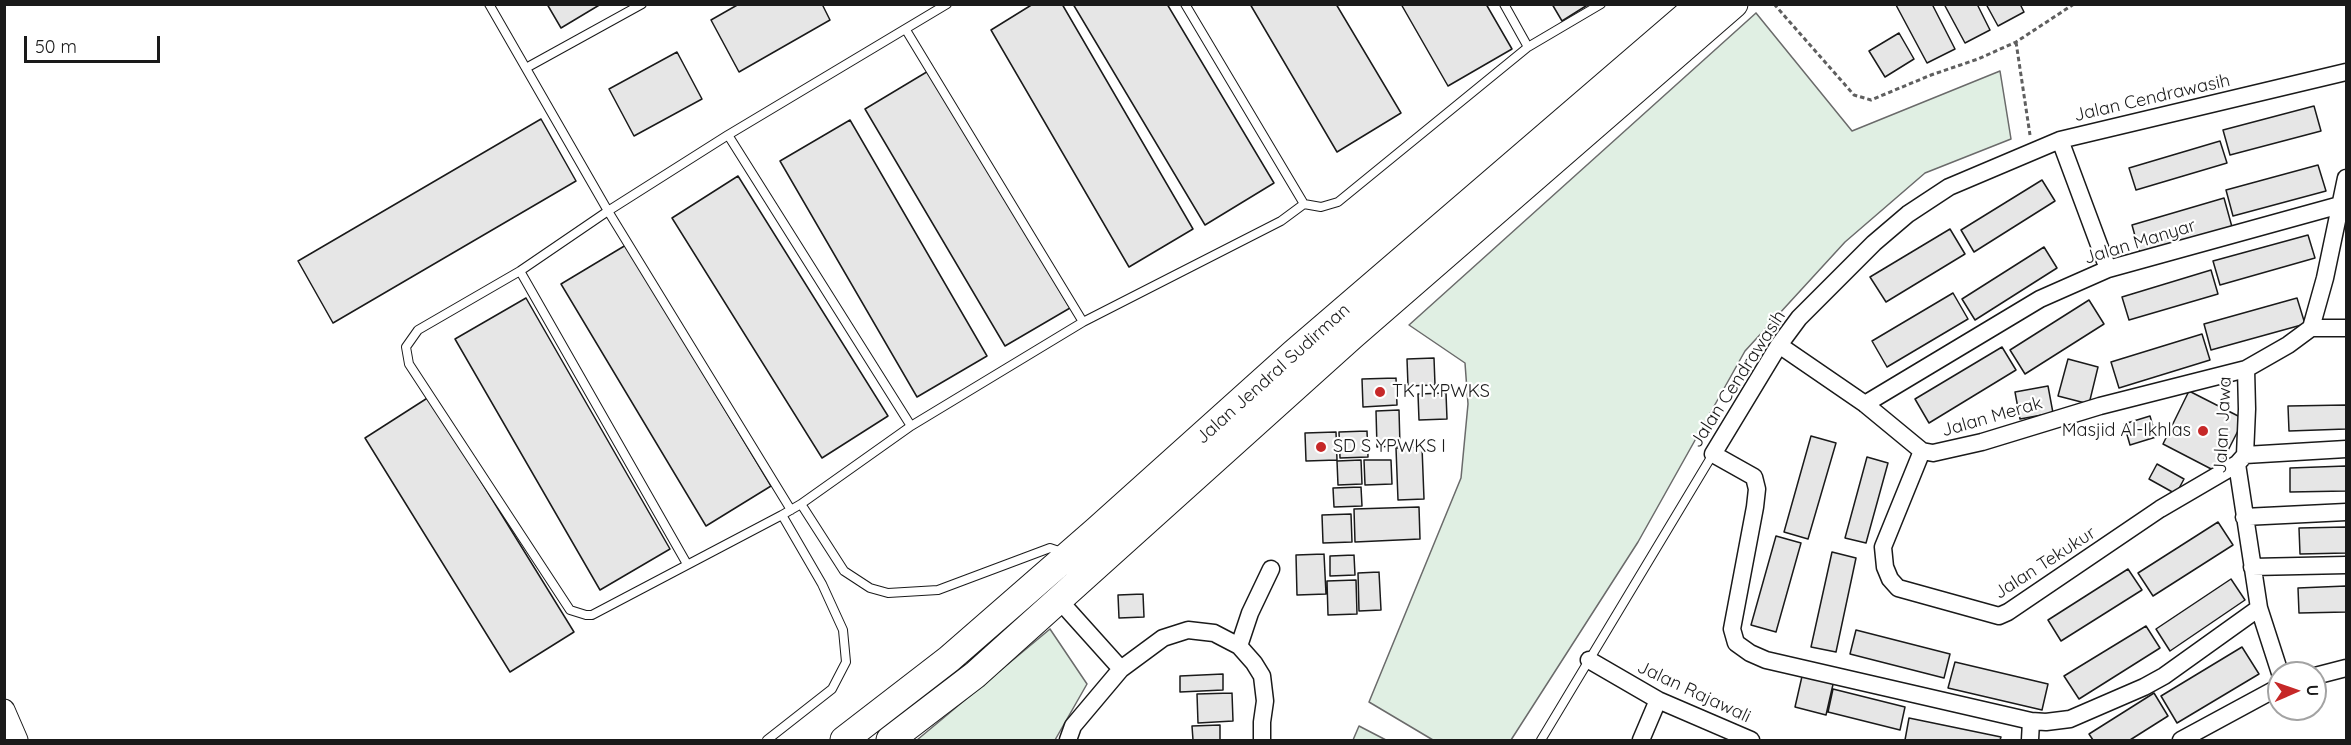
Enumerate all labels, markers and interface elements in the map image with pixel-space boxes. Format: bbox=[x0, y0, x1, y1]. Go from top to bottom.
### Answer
scale bar bbox=[27, 24, 164, 62]
text: 50 m bbox=[35, 35, 77, 58]
street label: Jalan Cendrawasih bbox=[2072, 70, 2232, 126]
street label: Jalan Manyar bbox=[2082, 215, 2198, 269]
street label: Jalan Jendral Sudirman bbox=[1192, 299, 1354, 449]
street label: Jalan Cendrawasih bbox=[1686, 306, 1790, 452]
street label: Jalan Jawa bbox=[2210, 376, 2236, 474]
place label: TK I YPWKS bbox=[1392, 381, 1490, 403]
marker: TK I YPWKS bbox=[1373, 385, 1387, 399]
street label: Jalan Merak bbox=[1939, 392, 2045, 442]
place label: Masjid Al-Ikhlas bbox=[2062, 420, 2191, 442]
marker: Masjid Al-Ikhlas bbox=[2196, 424, 2210, 438]
place label: SD S YPWKS I bbox=[1333, 436, 1446, 458]
marker: SD S YPWKS I bbox=[1314, 440, 1328, 454]
street label: Jalan Tekukur bbox=[1990, 522, 2100, 604]
street label: Jalan Rajawali bbox=[1634, 656, 1754, 728]
north arrow bbox=[2267, 661, 2327, 721]
text: U bbox=[2303, 684, 2323, 696]

